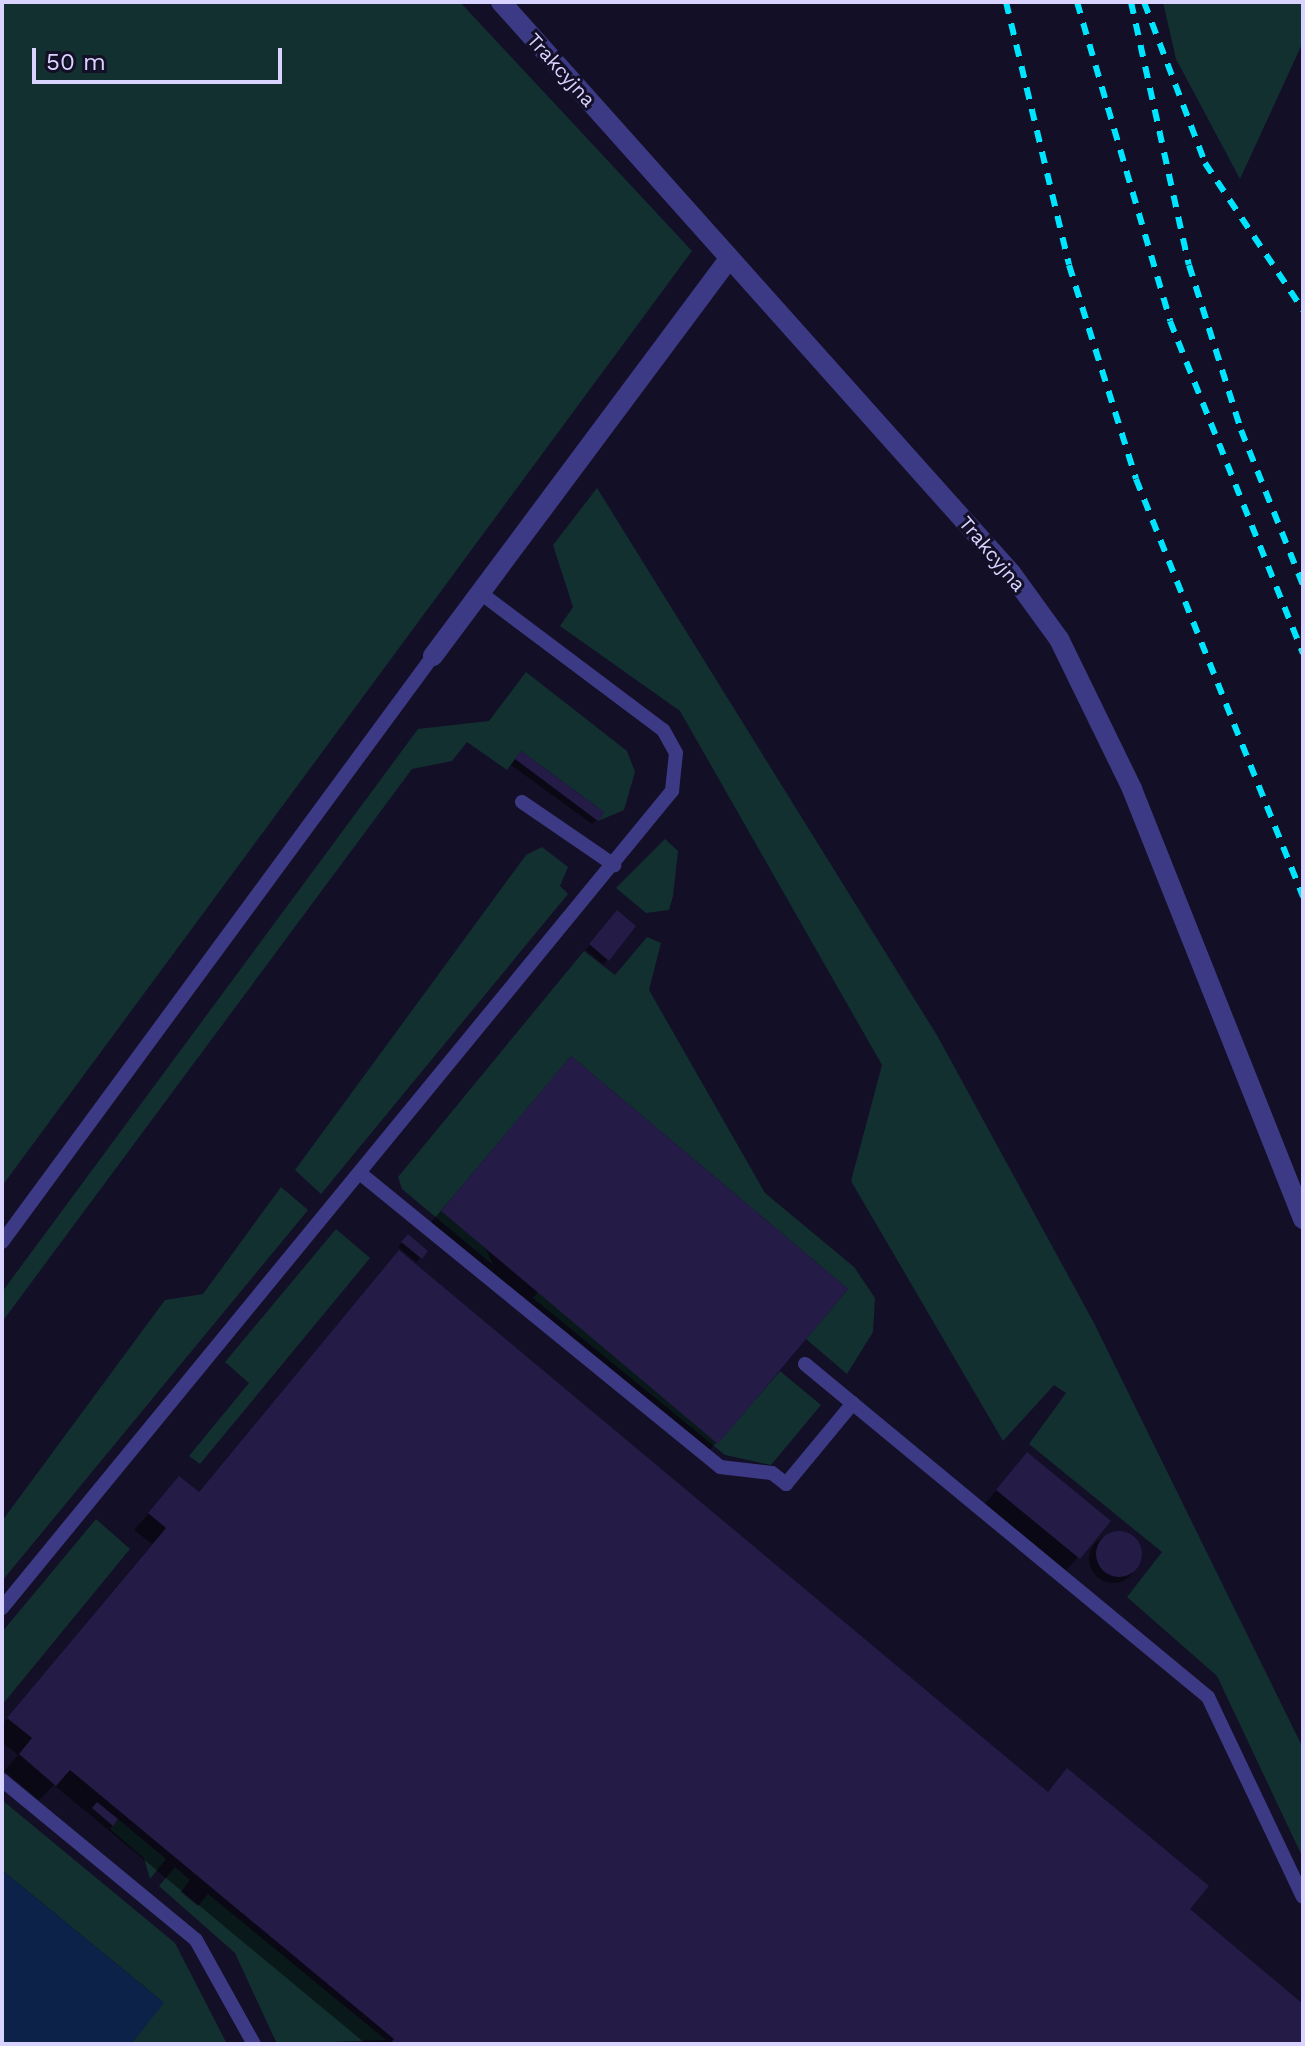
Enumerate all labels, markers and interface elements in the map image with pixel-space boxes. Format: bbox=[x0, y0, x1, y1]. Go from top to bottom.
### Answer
street label: Trakcyjna bbox=[522, 28, 600, 112]
scale bar bbox=[36, 32, 286, 82]
text: 50 m bbox=[46, 48, 106, 76]
street label: Trakcyjna bbox=[954, 511, 1030, 597]

